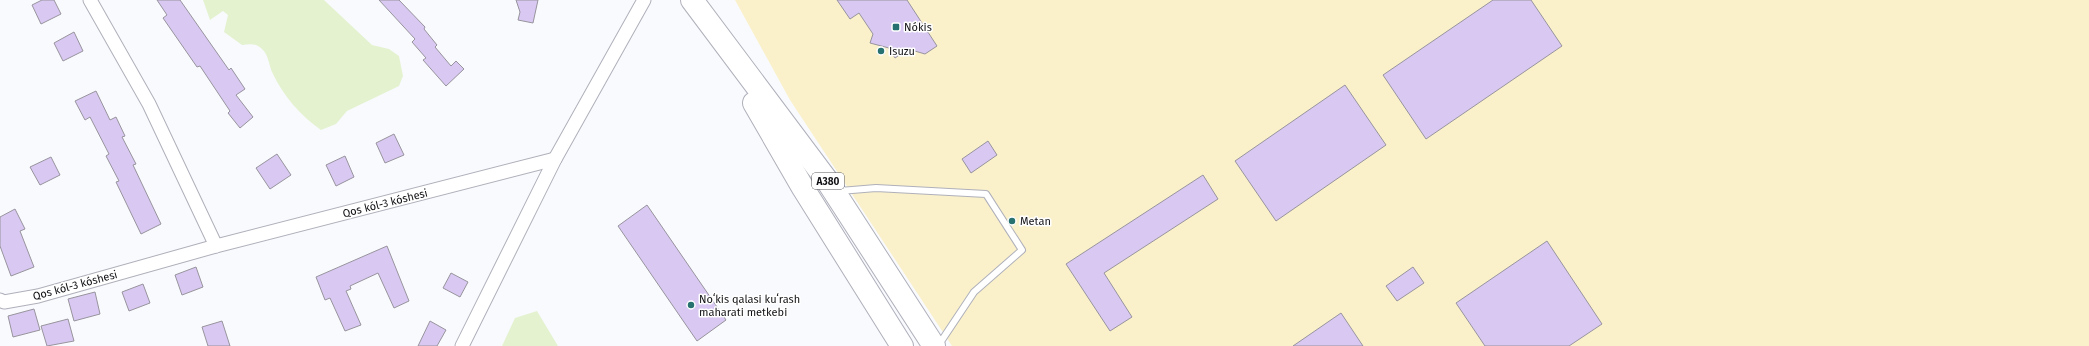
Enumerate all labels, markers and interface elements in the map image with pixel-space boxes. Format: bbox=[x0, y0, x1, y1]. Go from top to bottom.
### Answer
place label: Nókis bbox=[904, 21, 932, 34]
marker: Nókis bbox=[891, 22, 901, 32]
place label: Isuzu bbox=[889, 45, 915, 58]
marker: Isuzu bbox=[876, 46, 886, 56]
road number: A380 bbox=[812, 173, 844, 189]
street label: Qos kól-3 kóshesi bbox=[341, 187, 429, 220]
place label: Metan bbox=[1020, 215, 1051, 228]
marker: Metan bbox=[1007, 216, 1017, 226]
street label: Qos kól-3 kóshesi bbox=[31, 268, 119, 303]
place label: Noʻkis qalasi kuʻrash maharati metkebi bbox=[699, 293, 800, 319]
marker: Noʻkis qalasi kuʻrash maharati metkebi bbox=[686, 300, 696, 310]

